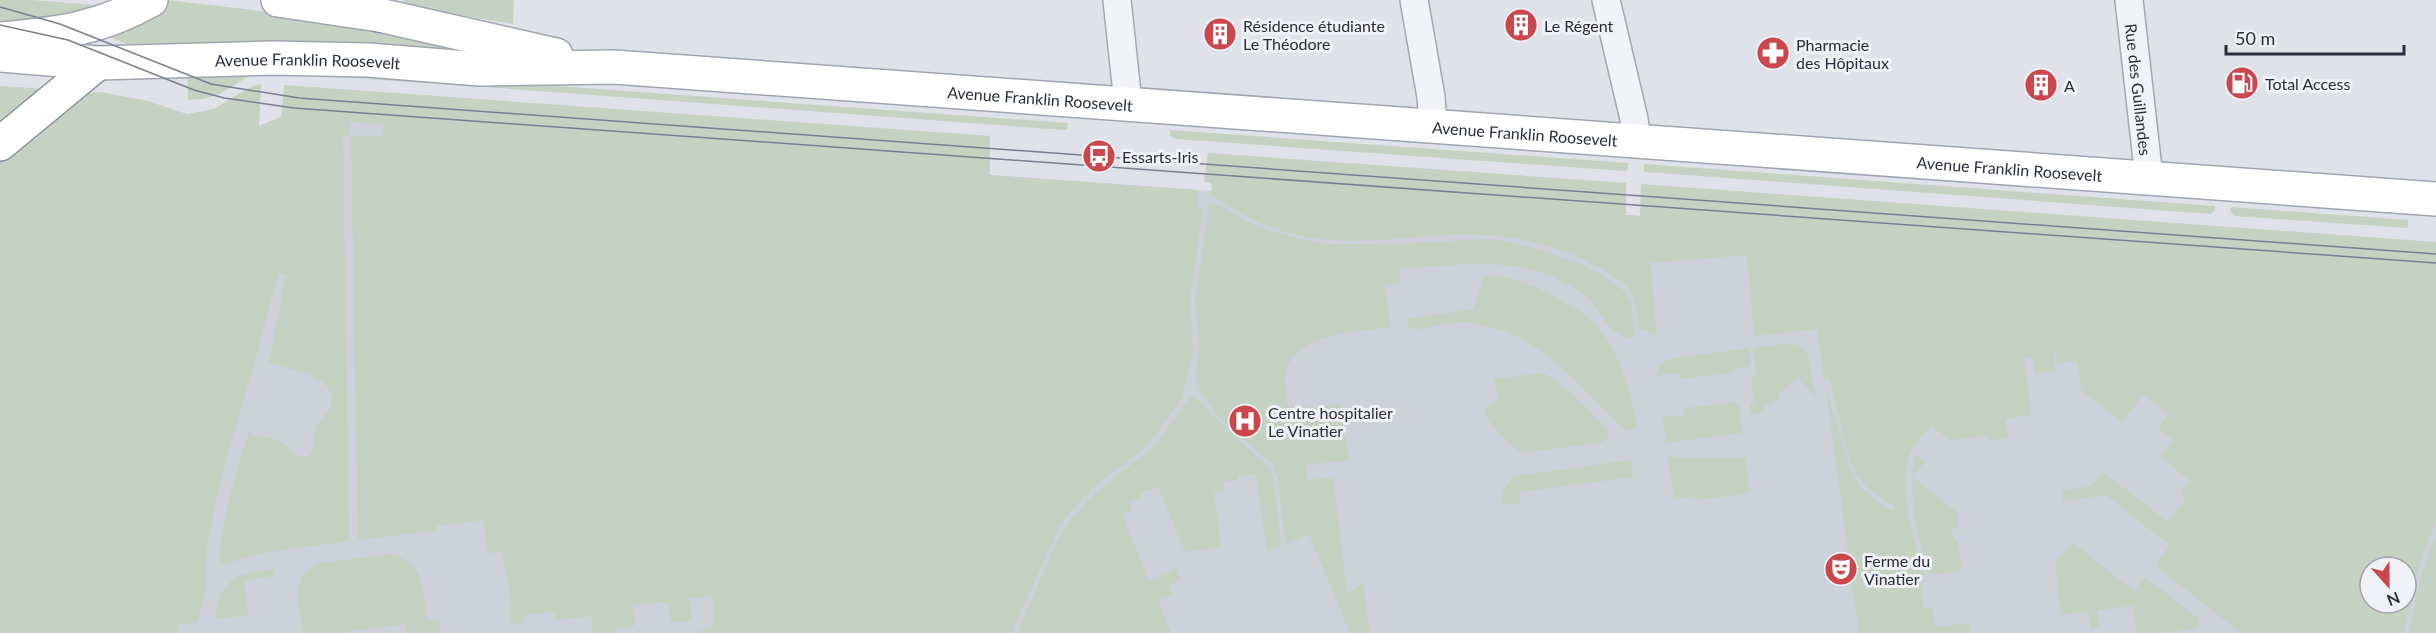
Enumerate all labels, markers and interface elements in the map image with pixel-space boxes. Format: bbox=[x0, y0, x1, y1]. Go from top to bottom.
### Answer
building icon: Le Régent bbox=[1503, 7, 1539, 43]
building icon: Résidence étudiante Le Théodore bbox=[1202, 16, 1238, 52]
place label: Résidence étudiante Le Théodore bbox=[1243, 16, 1385, 53]
place label: Le Régent bbox=[1544, 16, 1614, 35]
scale bar bbox=[2226, 18, 2404, 56]
street label: Rue des Guillandes bbox=[2122, 22, 2156, 157]
text: 50 m bbox=[2235, 27, 2275, 49]
pharmacy icon: Pharmacie des Hôpitaux bbox=[1755, 35, 1791, 71]
place label: Pharmacie des Hôpitaux bbox=[1796, 35, 1889, 72]
street label: Avenue Franklin Roosevelt bbox=[214, 48, 401, 72]
fuel station icon: Total Access bbox=[2224, 65, 2260, 101]
building icon: A bbox=[2023, 67, 2059, 103]
place label: Total Access bbox=[2265, 74, 2350, 93]
place label: A bbox=[2064, 76, 2075, 95]
street label: Avenue Franklin Roosevelt bbox=[947, 82, 1134, 114]
street label: Avenue Franklin Roosevelt bbox=[1431, 117, 1618, 149]
bus stop icon: Essarts-Iris bbox=[1081, 138, 1117, 174]
place label: Essarts-Iris bbox=[1122, 147, 1198, 166]
street label: Avenue Franklin Roosevelt bbox=[1916, 152, 2103, 184]
hospital icon: Centre hospitalier Le Vinatier bbox=[1227, 403, 1263, 439]
place label: Centre hospitalier Le Vinatier bbox=[1268, 403, 1393, 440]
theatre icon: Ferme du Vinatier bbox=[1823, 551, 1859, 587]
place label: Ferme du Vinatier bbox=[1864, 551, 1930, 588]
north arrow bbox=[2358, 555, 2418, 615]
text: N bbox=[2384, 588, 2403, 611]

